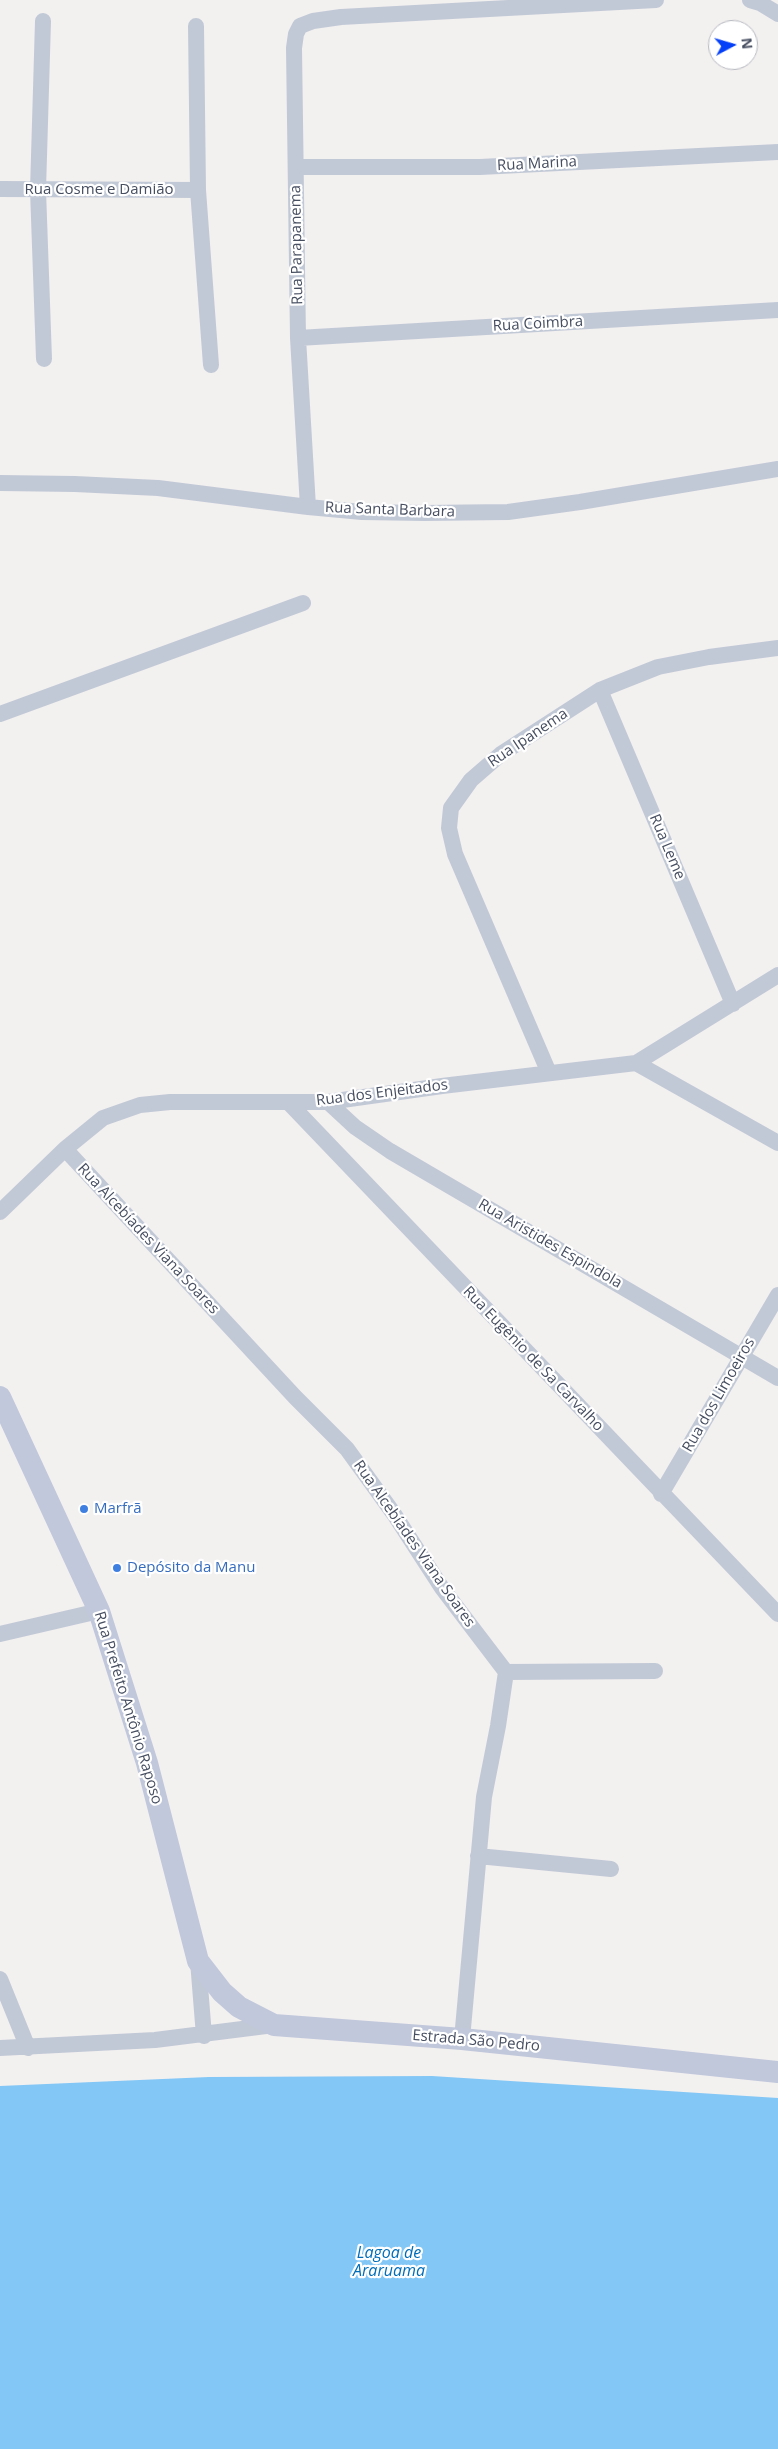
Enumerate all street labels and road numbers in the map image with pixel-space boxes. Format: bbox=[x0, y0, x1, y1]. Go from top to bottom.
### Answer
street label: Rua Marina bbox=[497, 153, 577, 175]
street label: Rua Cosme e Damião bbox=[24, 181, 174, 199]
street label: Rua Parapanema bbox=[287, 185, 307, 305]
street label: Rua Coimbra bbox=[492, 313, 584, 335]
street label: Rua Santa Barbara bbox=[325, 499, 455, 521]
street label: Rua Ipanema bbox=[485, 705, 571, 771]
street label: Rua Leme bbox=[645, 812, 689, 882]
street label: Rua dos Enjeitados bbox=[315, 1076, 449, 1110]
street label: Rua Alcebíades Viana Soares bbox=[73, 1160, 223, 1318]
street label: Rua Aristides Espindola bbox=[475, 1195, 625, 1293]
street label: Rua Eugênio de Sa Carvalho bbox=[459, 1283, 607, 1435]
street label: Rua dos Limoeiros bbox=[679, 1335, 759, 1455]
street label: Rua Alcebíades Viana Soares bbox=[349, 1457, 479, 1631]
street label: Rua Prefeito Antônio Raposo bbox=[90, 1609, 166, 1807]
street label: Estrada São Pedro bbox=[411, 2026, 541, 2056]

